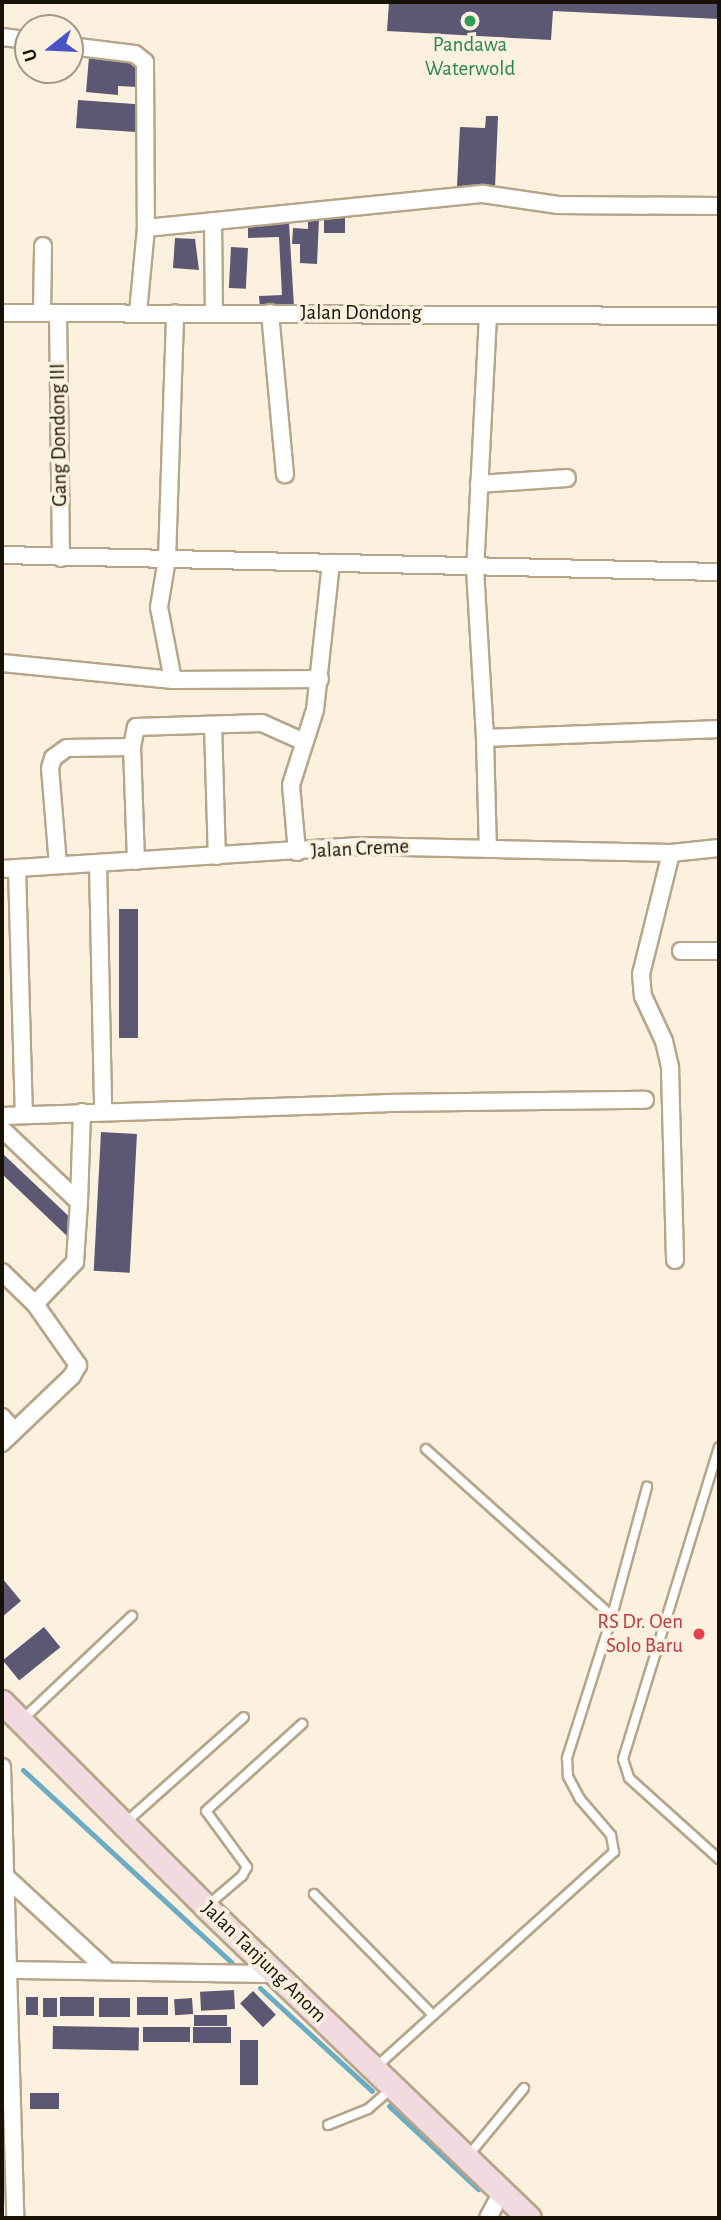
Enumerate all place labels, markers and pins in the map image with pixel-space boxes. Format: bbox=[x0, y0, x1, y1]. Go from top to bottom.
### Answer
marker: Pandawa Waterwold bbox=[462, 13, 478, 29]
place label: Pandawa Waterwold bbox=[425, 32, 515, 82]
place label: RS Dr. Oen Solo Baru bbox=[597, 1609, 683, 1659]
marker: RS Dr. Oen Solo Baru bbox=[689, 1624, 709, 1644]

